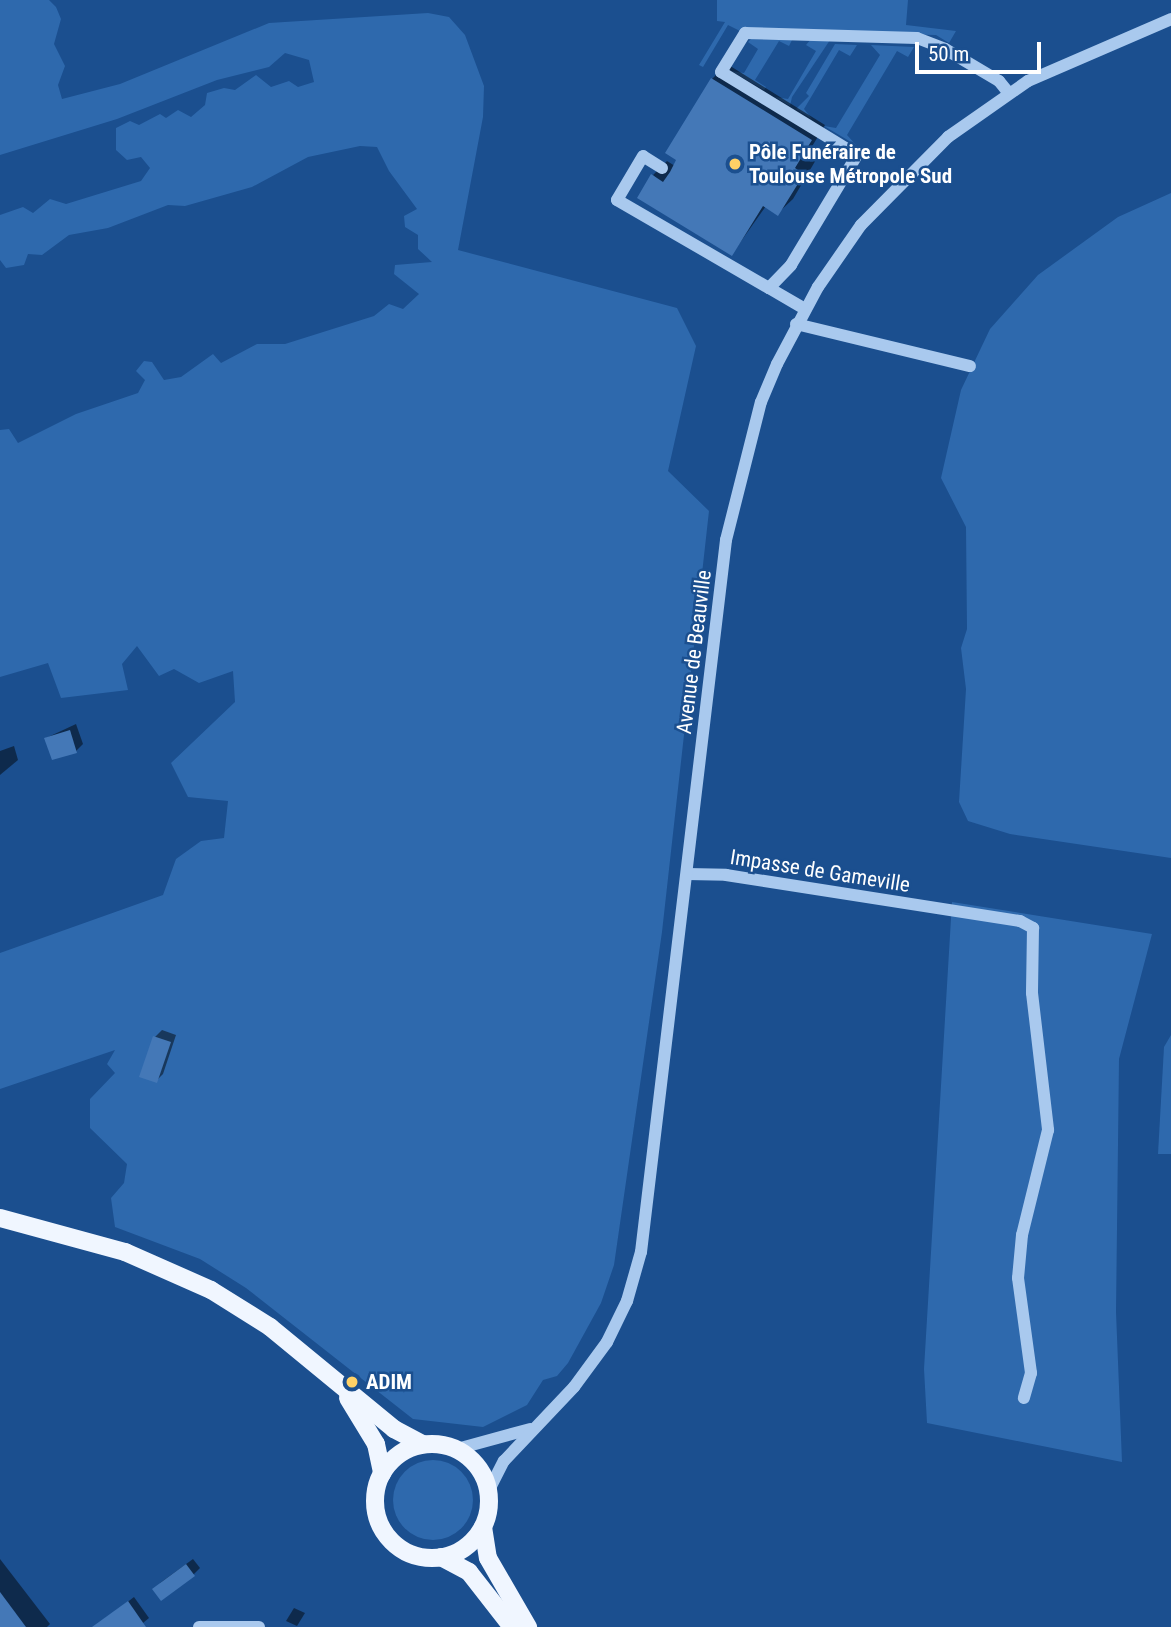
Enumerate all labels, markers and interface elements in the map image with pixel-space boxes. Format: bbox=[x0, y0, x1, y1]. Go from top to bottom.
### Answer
scale bar bbox=[919, 28, 1045, 72]
text: 50 m bbox=[928, 42, 969, 66]
place label: Pôle Funéraire de Toulouse Métropole Sud bbox=[749, 139, 952, 189]
marker: Pôle Funéraire de Toulouse Métropole Sud bbox=[727, 156, 743, 172]
street label: Avenue de Beauville bbox=[671, 569, 717, 735]
street label: Impasse de Gameville bbox=[728, 844, 912, 898]
place label: ADIM bbox=[366, 1369, 412, 1395]
marker: ADIM bbox=[344, 1374, 360, 1390]

